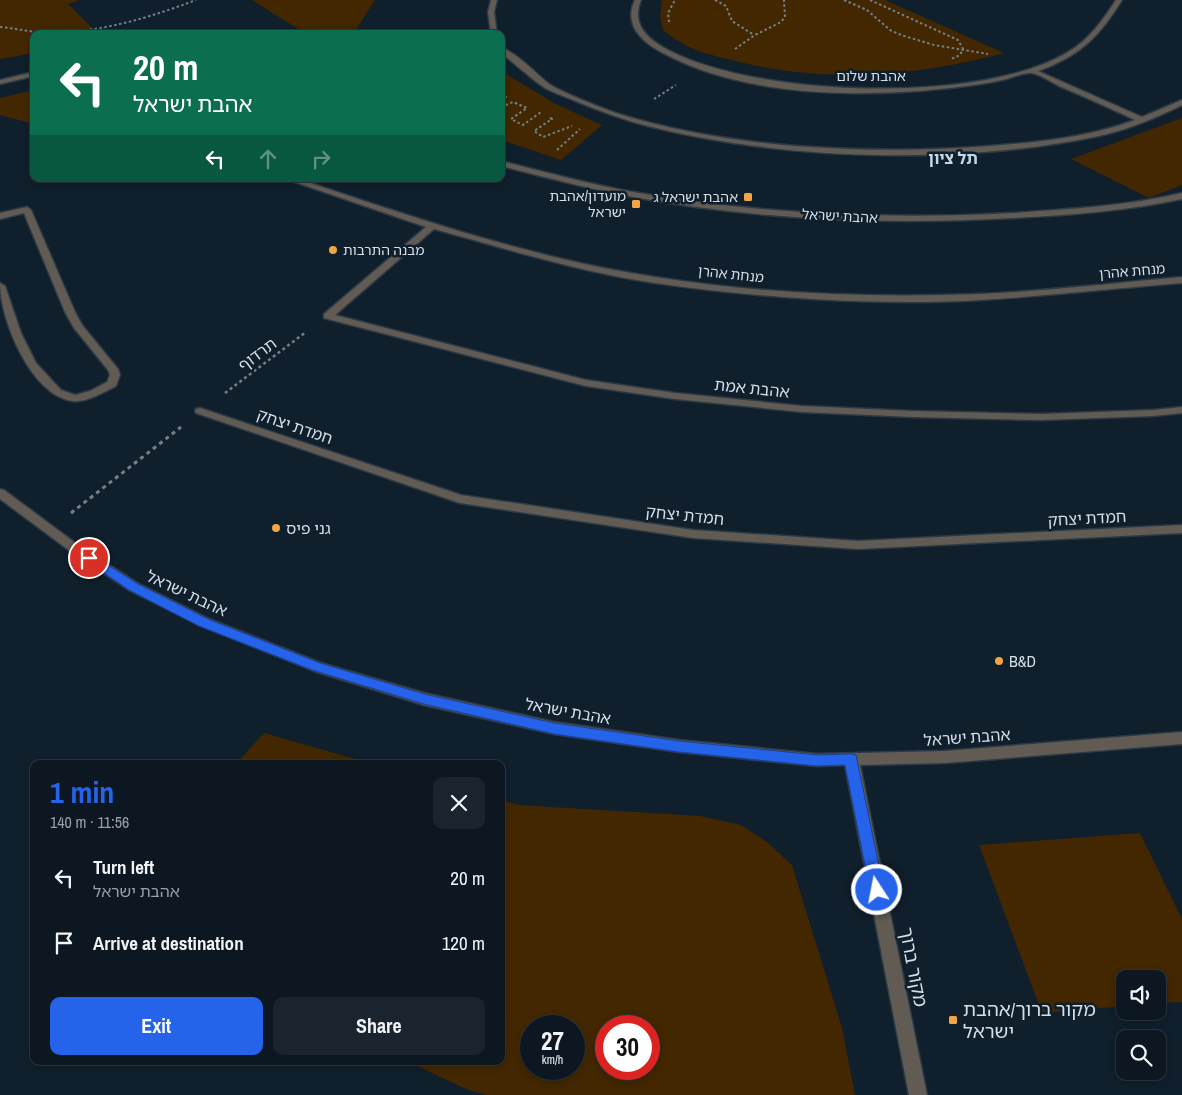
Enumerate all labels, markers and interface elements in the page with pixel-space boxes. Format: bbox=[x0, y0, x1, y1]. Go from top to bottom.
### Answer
text: 20 m bbox=[133, 44, 198, 91]
icon: left bbox=[50, 50, 115, 115]
street label: אהבת שלום bbox=[836, 67, 906, 85]
text: אהבת ישראל bbox=[133, 89, 253, 119]
icon: left bbox=[201, 145, 229, 173]
icon: ahead bbox=[254, 145, 282, 173]
icon: right bbox=[307, 145, 335, 173]
district label: תל ציון bbox=[928, 147, 978, 169]
place label: מועדון/אהבת ישראל bbox=[549, 187, 626, 221]
place label: אהבת ישראל ג bbox=[654, 188, 738, 206]
marker: אהבת ישראל ג bbox=[742, 191, 754, 203]
marker: מועדון/אהבת ישראל bbox=[630, 198, 642, 210]
street label: אהבת ישראל bbox=[802, 205, 879, 227]
place label: מבנה התרבות bbox=[343, 241, 424, 259]
marker: מבנה התרבות bbox=[327, 244, 339, 256]
street label: מנחת אהרן bbox=[1098, 259, 1166, 283]
street label: מנחת אהרן bbox=[697, 262, 765, 286]
street label: תרדוף bbox=[233, 332, 281, 376]
street label: אהבת אמת bbox=[713, 373, 791, 403]
street label: חמדת יצחק bbox=[254, 403, 336, 449]
street label: חמדת יצחק bbox=[645, 500, 725, 530]
street label: חמדת יצחק bbox=[1047, 505, 1127, 531]
place label: גני פיס bbox=[286, 517, 331, 539]
marker: גני פיס bbox=[270, 522, 282, 534]
pin bbox=[68, 537, 110, 579]
icon: arrive bbox=[75, 544, 103, 572]
street label: אהבת ישראל bbox=[143, 565, 231, 621]
place label: B&D bbox=[1009, 650, 1036, 672]
marker: B&D bbox=[993, 655, 1005, 667]
street label: אהבת ישראל bbox=[523, 693, 613, 729]
street label: אהבת ישראל bbox=[923, 723, 1011, 751]
text: 1 min bbox=[50, 772, 114, 812]
button: close bbox=[433, 777, 485, 829]
text: 140 m · 11:56 bbox=[50, 811, 129, 833]
text: Turn left bbox=[93, 854, 154, 880]
position arrow bbox=[850, 863, 902, 915]
icon: left bbox=[50, 864, 78, 892]
text: 20 m bbox=[450, 865, 485, 891]
text: אהבת ישראל bbox=[93, 880, 180, 902]
street label: מקור ברוך bbox=[894, 925, 934, 1009]
icon: arrive bbox=[50, 929, 78, 957]
text: Arrive at destination bbox=[93, 930, 244, 956]
text: 120 m bbox=[442, 930, 485, 956]
map controls bbox=[1116, 970, 1166, 1080]
button: sound bbox=[1116, 970, 1166, 1020]
place label: מקור ברוך/אהבת ישראל bbox=[963, 996, 1096, 1044]
button: Exit bbox=[50, 997, 263, 1055]
button: Share bbox=[273, 997, 485, 1055]
marker: מקור ברוך/אהבת ישראל bbox=[947, 1014, 959, 1026]
speed limit sign: 30 bbox=[595, 1015, 660, 1080]
text: 27 bbox=[541, 1024, 564, 1058]
button: search bbox=[1116, 1030, 1166, 1080]
text: km/h bbox=[542, 1052, 563, 1068]

